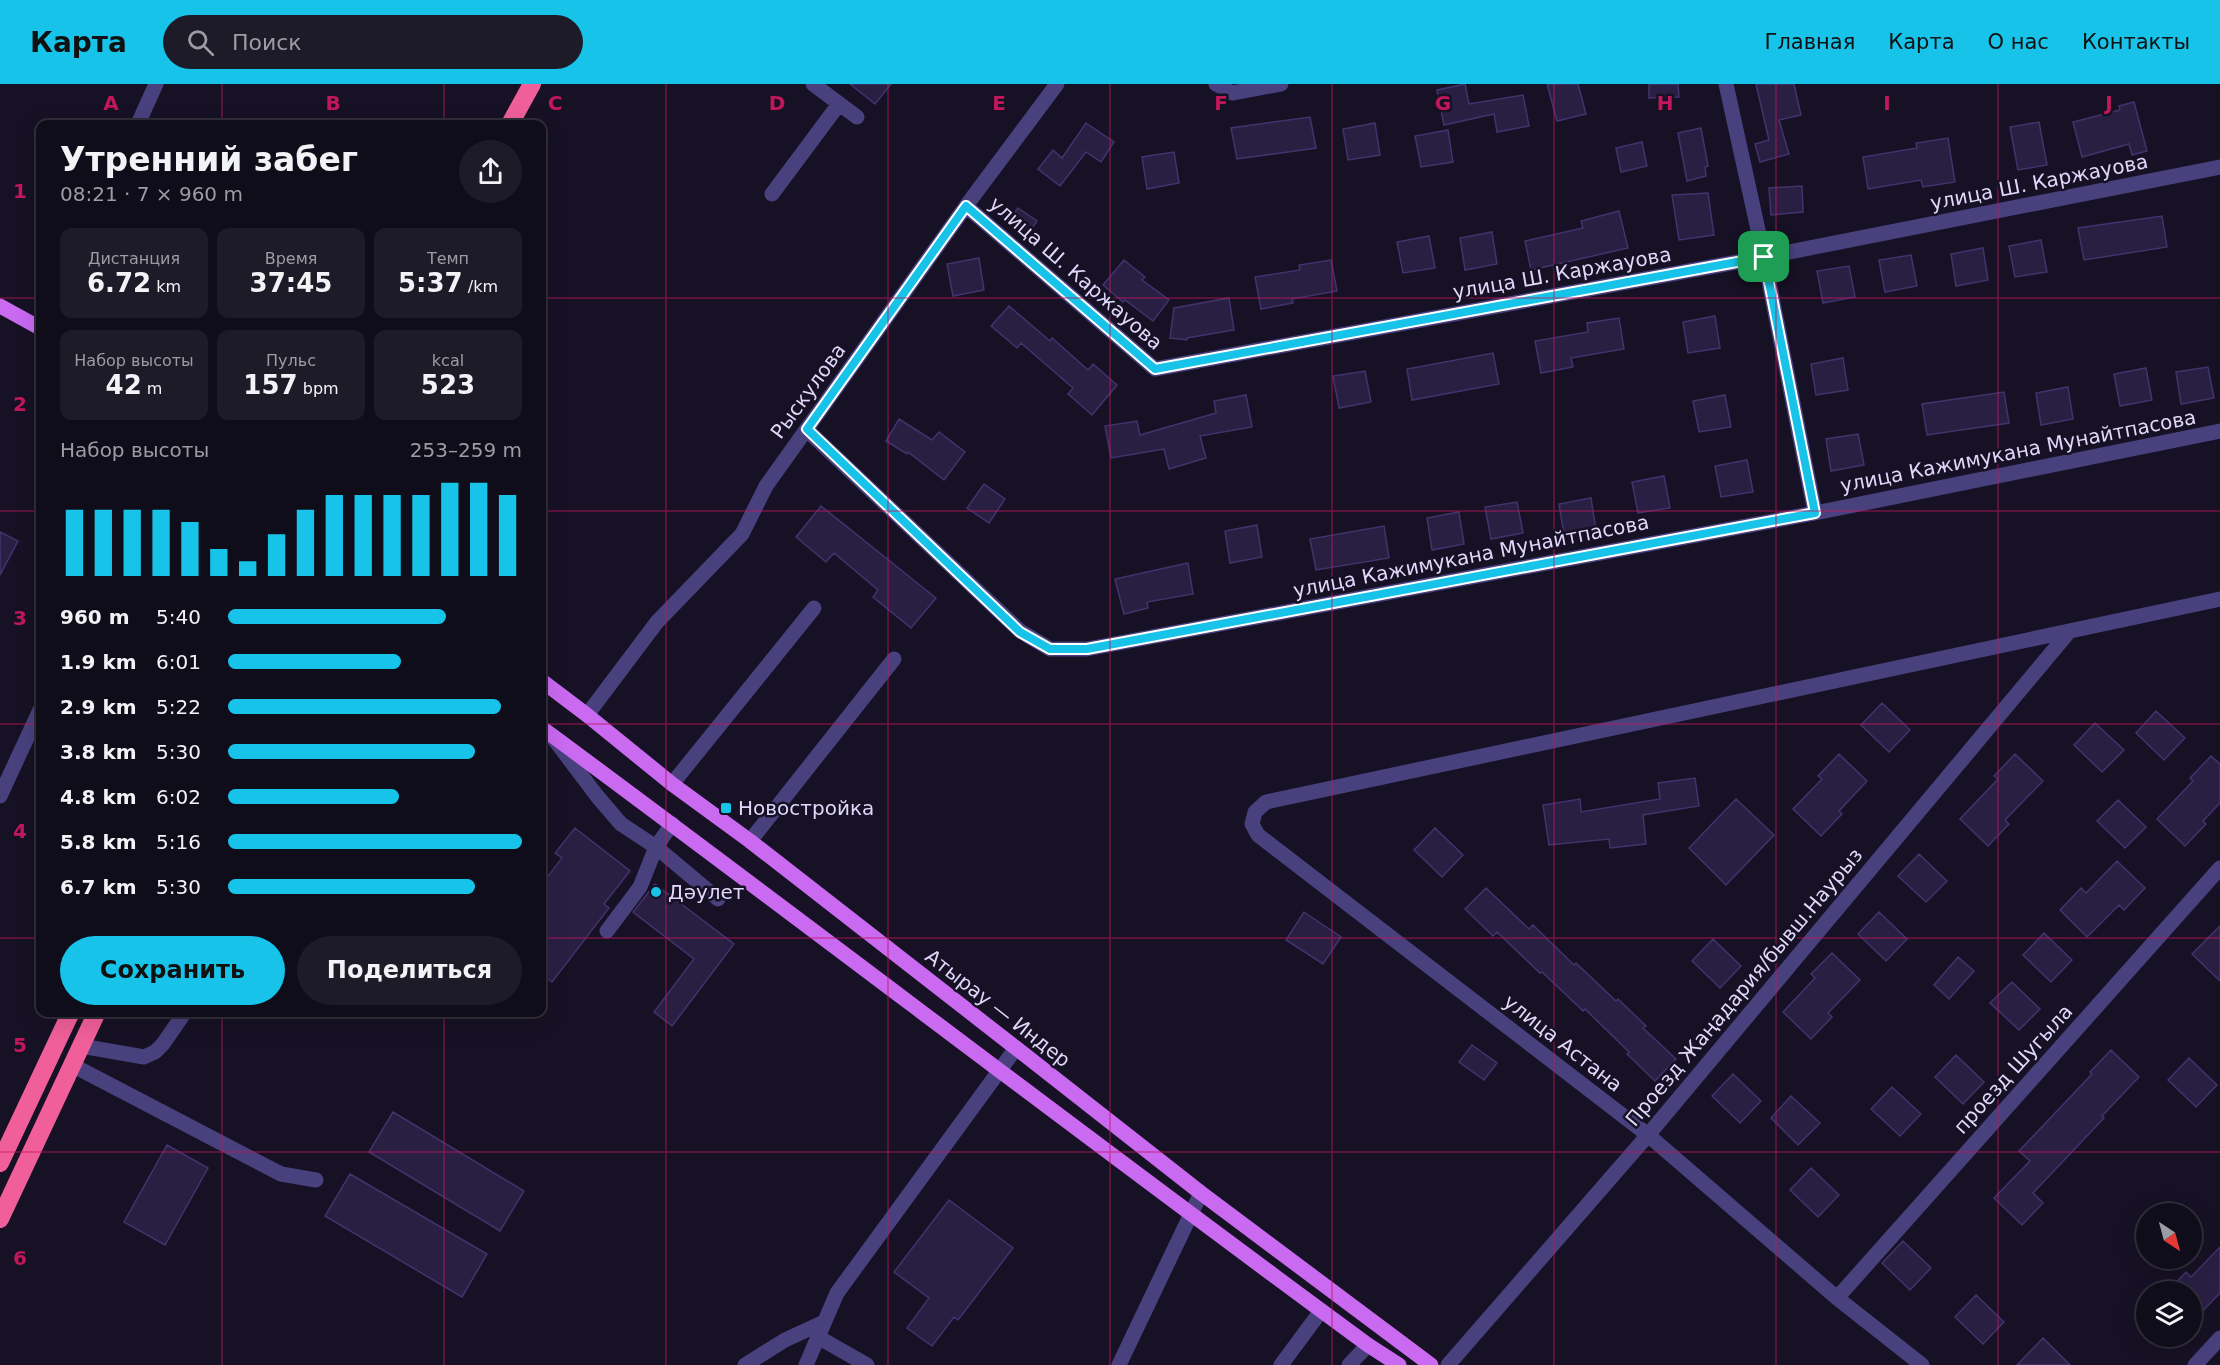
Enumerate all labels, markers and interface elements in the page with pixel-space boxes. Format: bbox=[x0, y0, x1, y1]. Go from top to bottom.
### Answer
search box bbox=[163, 15, 583, 69]
text: Карта bbox=[30, 26, 127, 59]
icon: search bbox=[184, 26, 217, 59]
text: Поиск bbox=[232, 30, 302, 55]
text: Главная bbox=[1765, 30, 1855, 54]
text: Карта bbox=[1888, 30, 1955, 54]
text: О нас bbox=[1988, 30, 2049, 54]
text: Контакты bbox=[2082, 30, 2190, 54]
text: A bbox=[103, 91, 119, 115]
text: B bbox=[325, 91, 341, 115]
text: C bbox=[548, 91, 562, 115]
text: D bbox=[769, 91, 785, 115]
text: E bbox=[992, 91, 1006, 115]
text: F bbox=[1214, 91, 1228, 115]
text: G bbox=[1435, 91, 1451, 115]
text: H bbox=[1657, 91, 1673, 115]
text: I bbox=[1883, 91, 1891, 115]
text: J bbox=[2103, 91, 2113, 115]
text: Утренний забег bbox=[60, 140, 358, 179]
button: share bbox=[459, 140, 522, 203]
street label: улица Ш. Каржауова bbox=[1928, 149, 2150, 215]
text: 1 bbox=[13, 179, 27, 203]
text: 08:21 · 7 × 960 m bbox=[60, 182, 243, 206]
street label: улица Ш. Каржауова bbox=[985, 191, 1167, 355]
pin bbox=[1738, 231, 1789, 282]
icon: arrive bbox=[1747, 240, 1780, 273]
street label: улица Ш. Каржауова bbox=[1451, 242, 1673, 304]
text: Дистанция bbox=[88, 249, 180, 268]
text: Время bbox=[265, 249, 317, 268]
text: Темп bbox=[427, 249, 469, 268]
text: 6.72 bbox=[87, 268, 151, 298]
text: 37:45 bbox=[250, 268, 332, 298]
text: 5:37 bbox=[398, 268, 463, 298]
text: km bbox=[151, 277, 181, 296]
text: /km bbox=[463, 277, 498, 296]
street label: Рыскулова bbox=[765, 339, 851, 443]
text: Набор высоты bbox=[74, 351, 194, 370]
text: Пульс bbox=[266, 351, 316, 370]
text: kcal bbox=[432, 351, 464, 370]
text: 42 bbox=[106, 370, 142, 400]
text: 157 bbox=[243, 370, 298, 400]
text: 523 bbox=[421, 370, 475, 400]
text: m bbox=[142, 379, 162, 398]
text: bpm bbox=[298, 379, 339, 398]
text: 2 bbox=[13, 392, 27, 416]
street label: улица Кажимукана Мунайтпасова bbox=[1838, 405, 2198, 497]
text: Набор высоты bbox=[60, 438, 209, 462]
text: 253–259 m bbox=[410, 438, 522, 462]
street label: улица Кажимукана Мунайтпасова bbox=[1291, 510, 1651, 602]
text: 960 m bbox=[60, 605, 130, 629]
text: 5:40 bbox=[156, 605, 201, 629]
text: 3 bbox=[13, 606, 27, 630]
text: 1.9 km bbox=[60, 650, 137, 674]
text: 6:01 bbox=[156, 650, 201, 674]
text: 2.9 km bbox=[60, 695, 137, 719]
text: 5:22 bbox=[156, 695, 201, 719]
text: 3.8 km bbox=[60, 740, 137, 764]
text: 5:30 bbox=[156, 740, 201, 764]
text: 4.8 km bbox=[60, 785, 137, 809]
text: 6:02 bbox=[156, 785, 201, 809]
place label: Новостройка bbox=[738, 796, 874, 820]
marker: Новостройка bbox=[719, 801, 733, 815]
text: 4 bbox=[13, 819, 27, 843]
text: 5.8 km bbox=[60, 830, 137, 854]
text: 5:16 bbox=[156, 830, 201, 854]
street label: Проезд Жаңадария/бывш.Наурыз bbox=[1620, 843, 1868, 1131]
text: 6.7 km bbox=[60, 875, 137, 899]
text: 5:30 bbox=[156, 875, 201, 899]
place label: Дәулет bbox=[668, 880, 745, 904]
marker: Дәулет bbox=[649, 885, 663, 899]
button: Сохранить bbox=[60, 936, 285, 1005]
button: Поделиться bbox=[297, 936, 522, 1005]
street label: Атырау — Индер bbox=[921, 944, 1075, 1072]
street label: улица Астана bbox=[1499, 989, 1627, 1097]
street label: проезд Шугыла bbox=[1949, 999, 2077, 1139]
text: 5 bbox=[13, 1033, 27, 1057]
north arrow bbox=[2136, 1203, 2202, 1269]
map controls bbox=[2136, 1203, 2202, 1347]
text: 6 bbox=[13, 1246, 27, 1270]
button: layers bbox=[2136, 1281, 2202, 1347]

